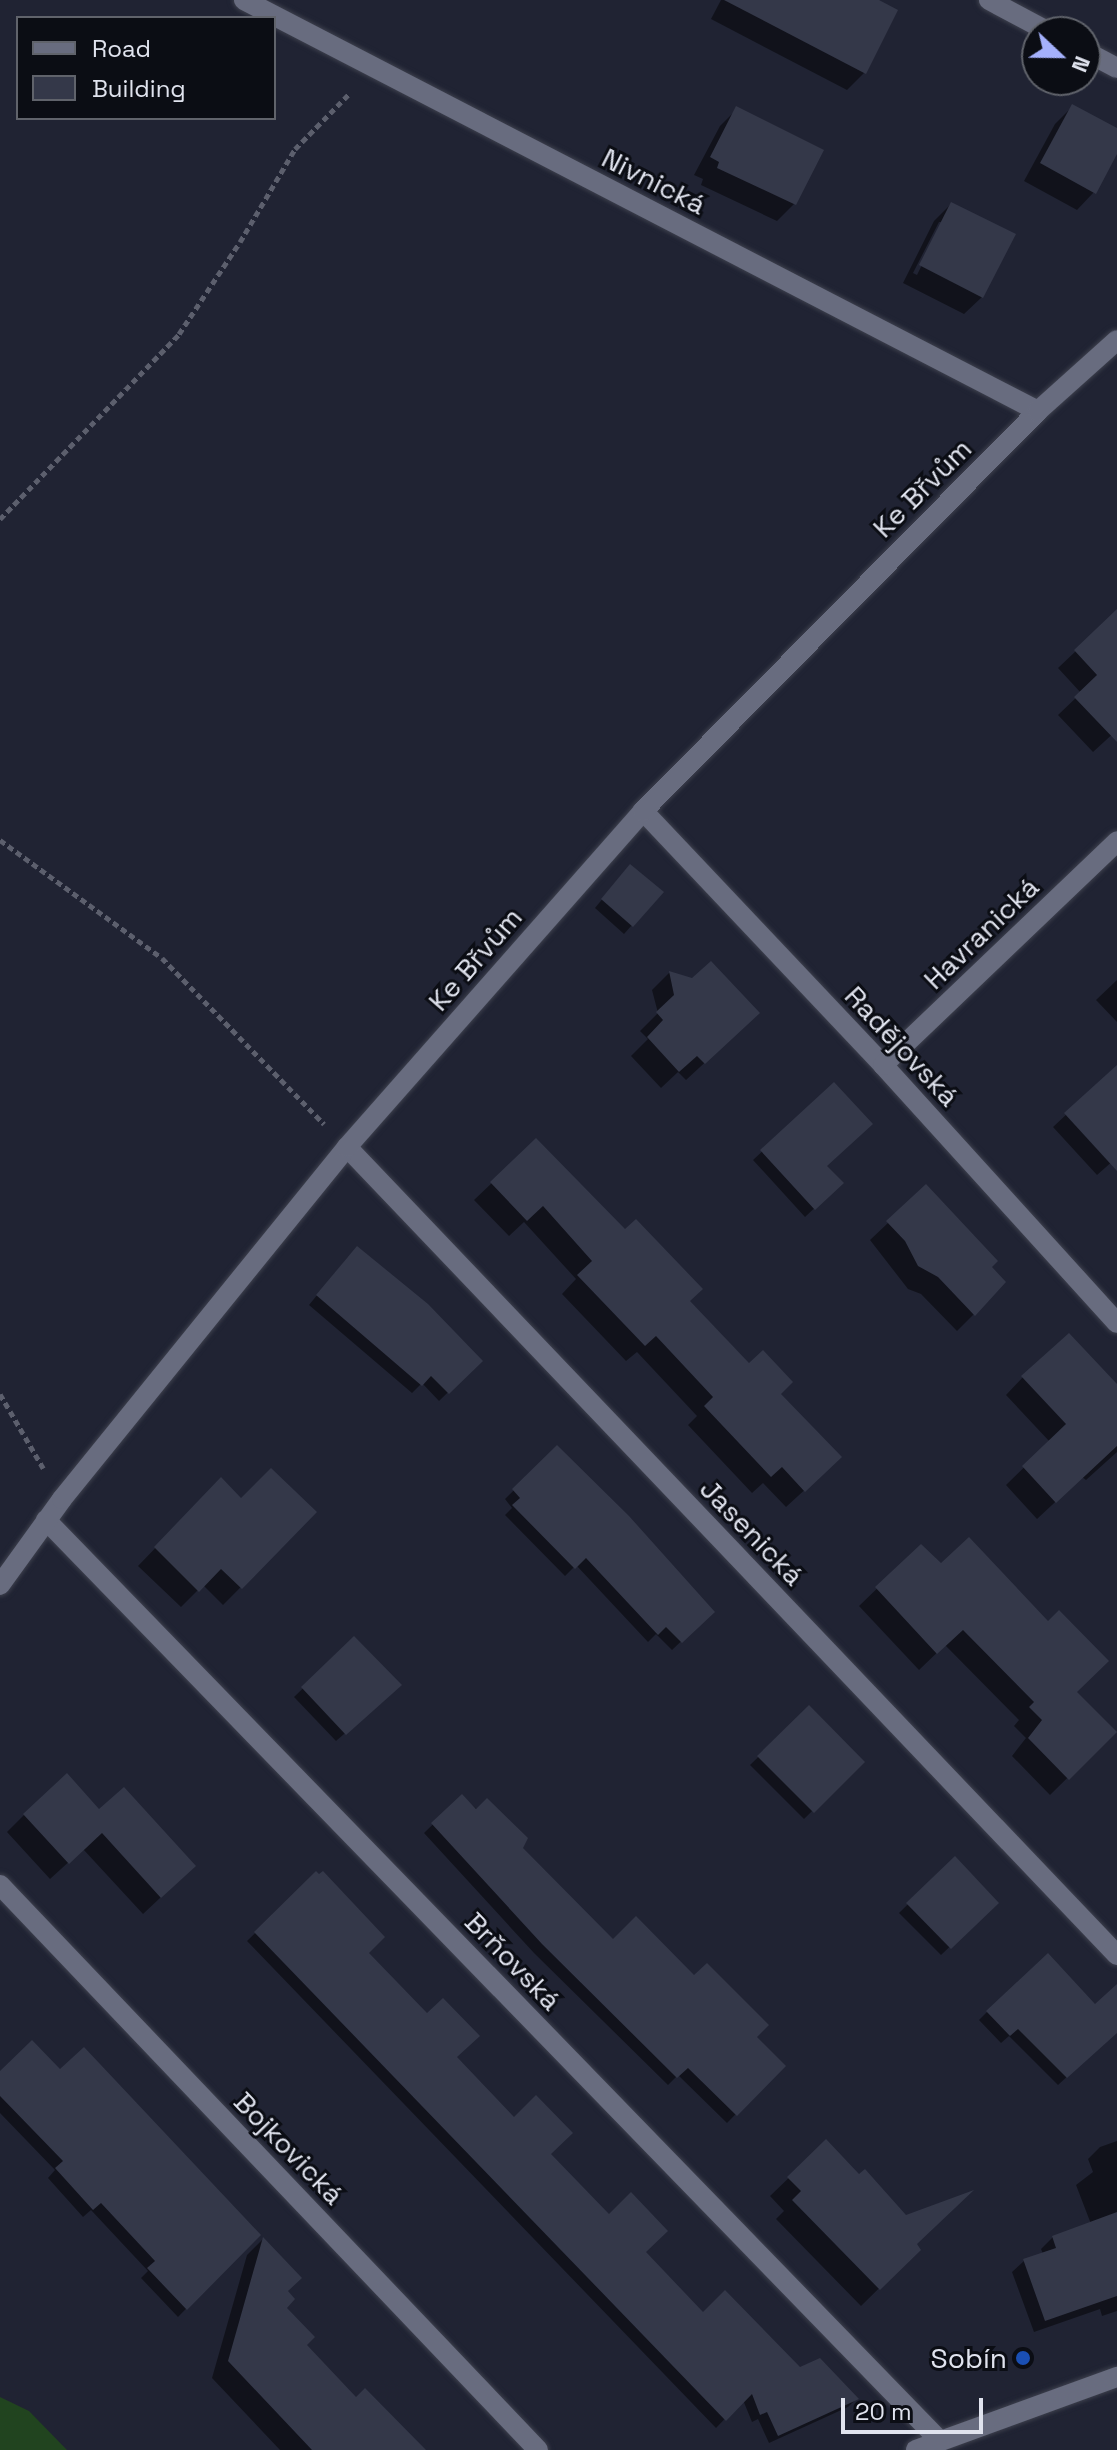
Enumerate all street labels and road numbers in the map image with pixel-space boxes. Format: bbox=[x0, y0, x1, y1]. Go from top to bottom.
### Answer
street label: Nivnická bbox=[596, 141, 712, 221]
street label: Ke Břvům bbox=[866, 432, 978, 544]
street label: Havranická bbox=[917, 870, 1045, 996]
street label: Ke Břvům bbox=[421, 901, 529, 1017]
street label: Radějovská bbox=[838, 979, 966, 1113]
street label: Jasenická bbox=[693, 1472, 811, 1592]
street label: Brňovská bbox=[458, 1905, 568, 2017]
street label: Bojkovická bbox=[227, 2085, 351, 2211]

